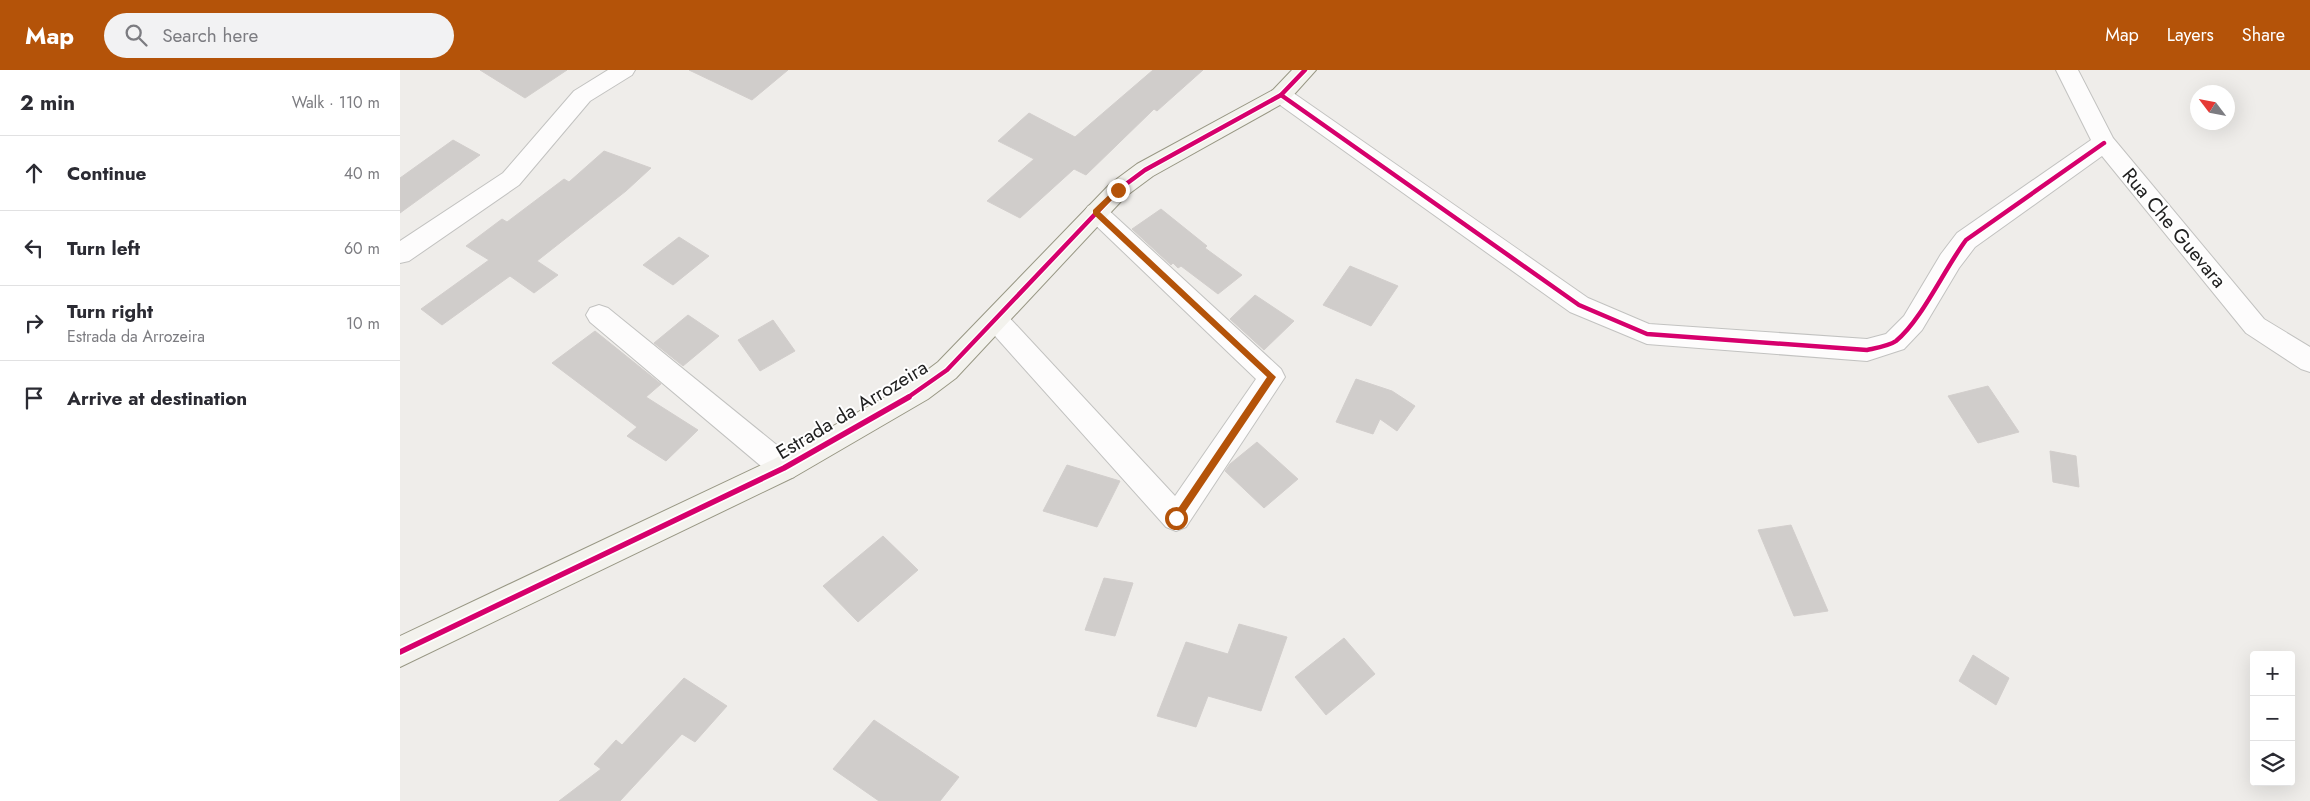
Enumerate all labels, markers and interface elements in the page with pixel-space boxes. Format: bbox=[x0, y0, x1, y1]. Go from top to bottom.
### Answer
search box bbox=[104, 13, 454, 58]
text: Map bbox=[25, 18, 74, 53]
icon: search bbox=[122, 21, 150, 49]
text: Search here bbox=[162, 22, 258, 49]
text: Map bbox=[2105, 22, 2139, 48]
text: Layers bbox=[2167, 22, 2214, 48]
text: Share bbox=[2242, 22, 2285, 48]
north arrow bbox=[2190, 85, 2235, 130]
text: 2 min bbox=[20, 88, 75, 118]
text: Walk · 110 m bbox=[292, 91, 380, 114]
icon: ahead bbox=[20, 159, 48, 187]
text: Continue bbox=[67, 160, 146, 187]
text: 40 m bbox=[344, 162, 380, 185]
street label: Rua Che Guevara bbox=[2115, 162, 2233, 294]
route end bbox=[1107, 179, 1130, 202]
icon: left bbox=[20, 234, 48, 262]
text: Turn left bbox=[67, 235, 140, 262]
text: 60 m bbox=[344, 237, 380, 260]
text: Turn right bbox=[67, 298, 153, 325]
icon: right bbox=[20, 309, 48, 337]
text: 10 m bbox=[346, 312, 380, 335]
text: Estrada da Arrozeira bbox=[67, 325, 205, 348]
street label: Estrada da Arrozeira bbox=[771, 353, 933, 467]
icon: arrive bbox=[20, 384, 48, 412]
text: Arrive at destination bbox=[67, 385, 247, 412]
route start bbox=[1165, 507, 1188, 530]
map controls bbox=[2250, 651, 2295, 786]
button: + bbox=[2250, 651, 2295, 696]
button: − bbox=[2250, 696, 2295, 741]
button: layers bbox=[2250, 741, 2295, 786]

